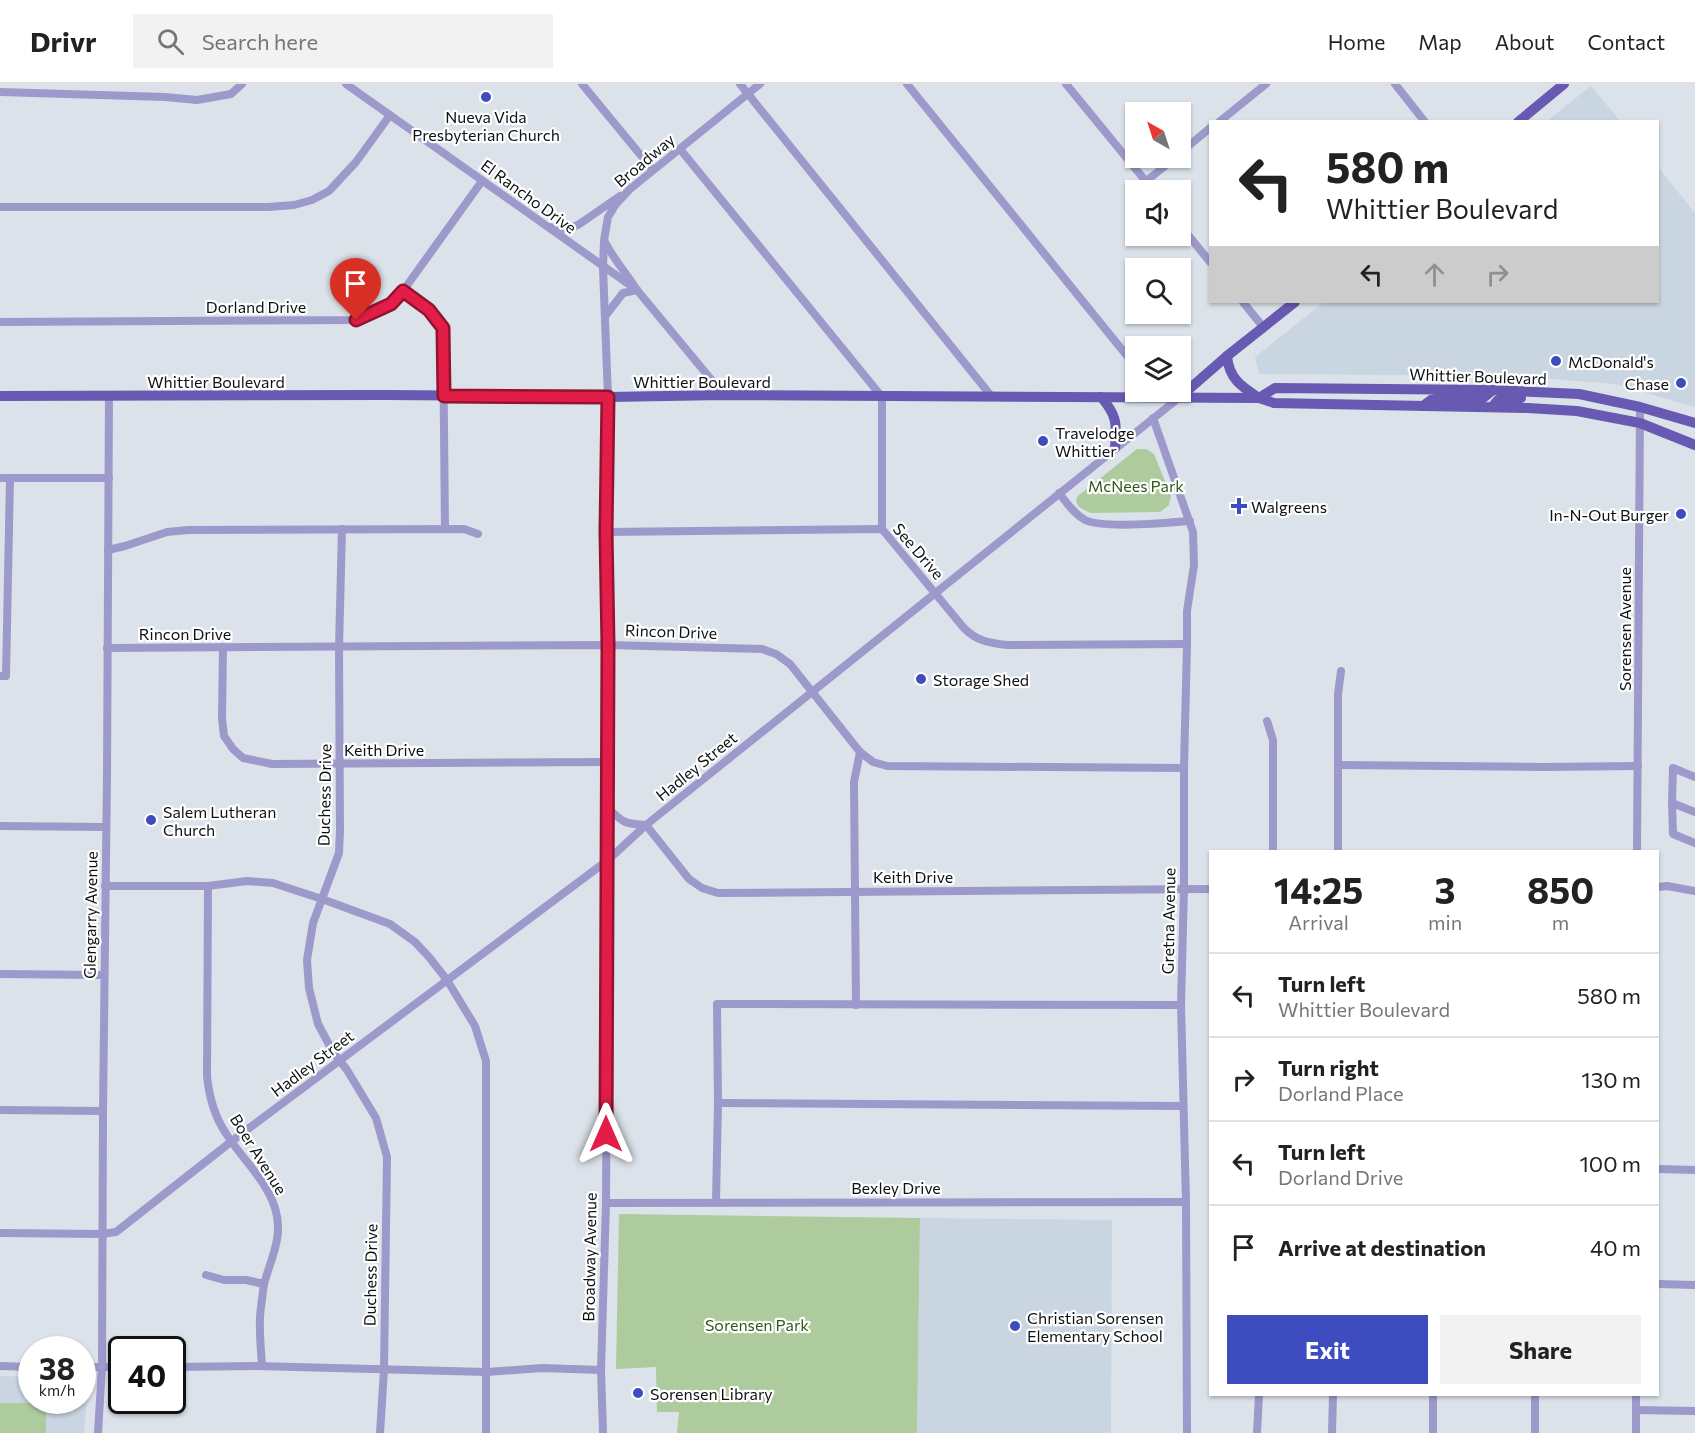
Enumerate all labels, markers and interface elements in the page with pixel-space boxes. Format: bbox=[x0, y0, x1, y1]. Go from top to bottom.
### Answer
search box bbox=[133, 14, 553, 68]
text: Drivr bbox=[30, 24, 97, 58]
icon: search bbox=[154, 25, 187, 58]
text: Search here bbox=[202, 28, 318, 55]
text: Home bbox=[1328, 29, 1385, 54]
text: Map bbox=[1418, 29, 1462, 54]
text: About bbox=[1495, 29, 1554, 54]
text: Contact bbox=[1587, 29, 1665, 54]
marker: Nueva Vida Presbyterian Church bbox=[479, 90, 493, 104]
north arrow bbox=[1125, 102, 1191, 168]
map controls bbox=[1125, 102, 1191, 402]
place label: Nueva Vida Presbyterian Church bbox=[412, 107, 560, 144]
street label: Broadway bbox=[610, 129, 678, 191]
text: 580 m bbox=[1326, 140, 1449, 192]
icon: left bbox=[1227, 144, 1305, 222]
street label: El Rancho Drive bbox=[478, 155, 580, 237]
button: sound bbox=[1125, 180, 1191, 246]
text: Whittier Boulevard bbox=[1326, 192, 1558, 225]
pin bbox=[330, 258, 381, 320]
button: search bbox=[1125, 258, 1191, 324]
icon: left bbox=[1355, 258, 1388, 291]
icon: ahead bbox=[1418, 258, 1451, 291]
icon: right bbox=[1481, 258, 1514, 291]
icon: arrive bbox=[339, 267, 372, 300]
street label: Dorland Drive bbox=[206, 297, 306, 316]
button: layers bbox=[1125, 336, 1191, 402]
place label: McDonald's bbox=[1568, 352, 1654, 371]
marker: McDonald's bbox=[1549, 354, 1563, 368]
street label: Whittier Boulevard bbox=[1409, 364, 1547, 388]
street label: Whittier Boulevard bbox=[147, 372, 285, 391]
street label: Whittier Boulevard bbox=[633, 372, 771, 391]
place label: Chase bbox=[1625, 374, 1669, 393]
marker: Chase bbox=[1674, 376, 1688, 390]
place label: Travelodge Whittier bbox=[1055, 423, 1135, 460]
marker: Travelodge Whittier bbox=[1036, 434, 1050, 448]
park label: McNees Park bbox=[1088, 476, 1184, 495]
place label: Walgreens bbox=[1251, 497, 1327, 516]
marker: Walgreens bbox=[1232, 499, 1246, 513]
place label: In-N-Out Burger bbox=[1549, 505, 1670, 524]
marker: In-N-Out Burger bbox=[1674, 507, 1688, 521]
street label: See Drive bbox=[890, 519, 948, 583]
street label: Sorensen Avenue bbox=[1615, 567, 1634, 691]
street label: Rincon Drive bbox=[625, 620, 717, 642]
street label: Rincon Drive bbox=[139, 624, 231, 643]
place label: Storage Shed bbox=[933, 670, 1029, 689]
marker: Storage Shed bbox=[914, 672, 928, 686]
street label: Hadley Street bbox=[652, 727, 741, 804]
street label: Keith Drive bbox=[344, 740, 424, 759]
street label: Duchess Drive bbox=[314, 744, 334, 846]
place label: Salem Lutheran Church bbox=[163, 802, 276, 839]
marker: Salem Lutheran Church bbox=[144, 813, 158, 827]
street label: Glengarry Avenue bbox=[79, 851, 101, 979]
street label: Keith Drive bbox=[873, 867, 953, 886]
text: 14:25 bbox=[1274, 867, 1363, 911]
text: 3 bbox=[1435, 867, 1456, 911]
text: 850 bbox=[1527, 867, 1594, 911]
street label: Gretna Avenue bbox=[1158, 868, 1178, 974]
text: Arrival bbox=[1288, 910, 1349, 934]
text: min bbox=[1428, 910, 1462, 934]
text: m bbox=[1552, 910, 1569, 934]
text: Turn left bbox=[1278, 970, 1365, 997]
icon: left bbox=[1227, 979, 1260, 1012]
text: 580 m bbox=[1577, 982, 1641, 1009]
text: Whittier Boulevard bbox=[1278, 997, 1450, 1021]
street label: Hadley Street bbox=[267, 1026, 357, 1100]
text: Turn right bbox=[1278, 1054, 1379, 1081]
icon: right bbox=[1227, 1063, 1260, 1096]
text: 130 m bbox=[1581, 1066, 1641, 1093]
text: Dorland Place bbox=[1278, 1081, 1404, 1105]
position arrow bbox=[574, 1102, 638, 1166]
street label: Boer Avenue bbox=[227, 1110, 291, 1198]
text: Turn left bbox=[1278, 1138, 1365, 1165]
icon: left bbox=[1227, 1147, 1260, 1180]
text: 100 m bbox=[1579, 1150, 1641, 1177]
text: Dorland Drive bbox=[1278, 1165, 1403, 1189]
street label: Bexley Drive bbox=[851, 1178, 941, 1197]
street label: Broadway Avenue bbox=[578, 1192, 600, 1322]
street label: Duchess Drive bbox=[360, 1224, 380, 1326]
icon: arrive bbox=[1227, 1231, 1260, 1264]
text: Arrive at destination bbox=[1278, 1234, 1486, 1261]
text: 40 m bbox=[1590, 1234, 1641, 1261]
place label: Christian Sorensen Elementary School bbox=[1027, 1308, 1164, 1345]
park label: Sorensen Park bbox=[705, 1315, 809, 1334]
button: Exit bbox=[1227, 1315, 1428, 1384]
button: Share bbox=[1440, 1315, 1641, 1384]
marker: Christian Sorensen Elementary School bbox=[1008, 1319, 1022, 1333]
speed limit sign: 40 bbox=[108, 1336, 186, 1414]
text: 38 bbox=[39, 1349, 75, 1386]
text: km/h bbox=[39, 1381, 75, 1399]
place label: Sorensen Library bbox=[650, 1384, 773, 1403]
marker: Sorensen Library bbox=[631, 1386, 645, 1400]

